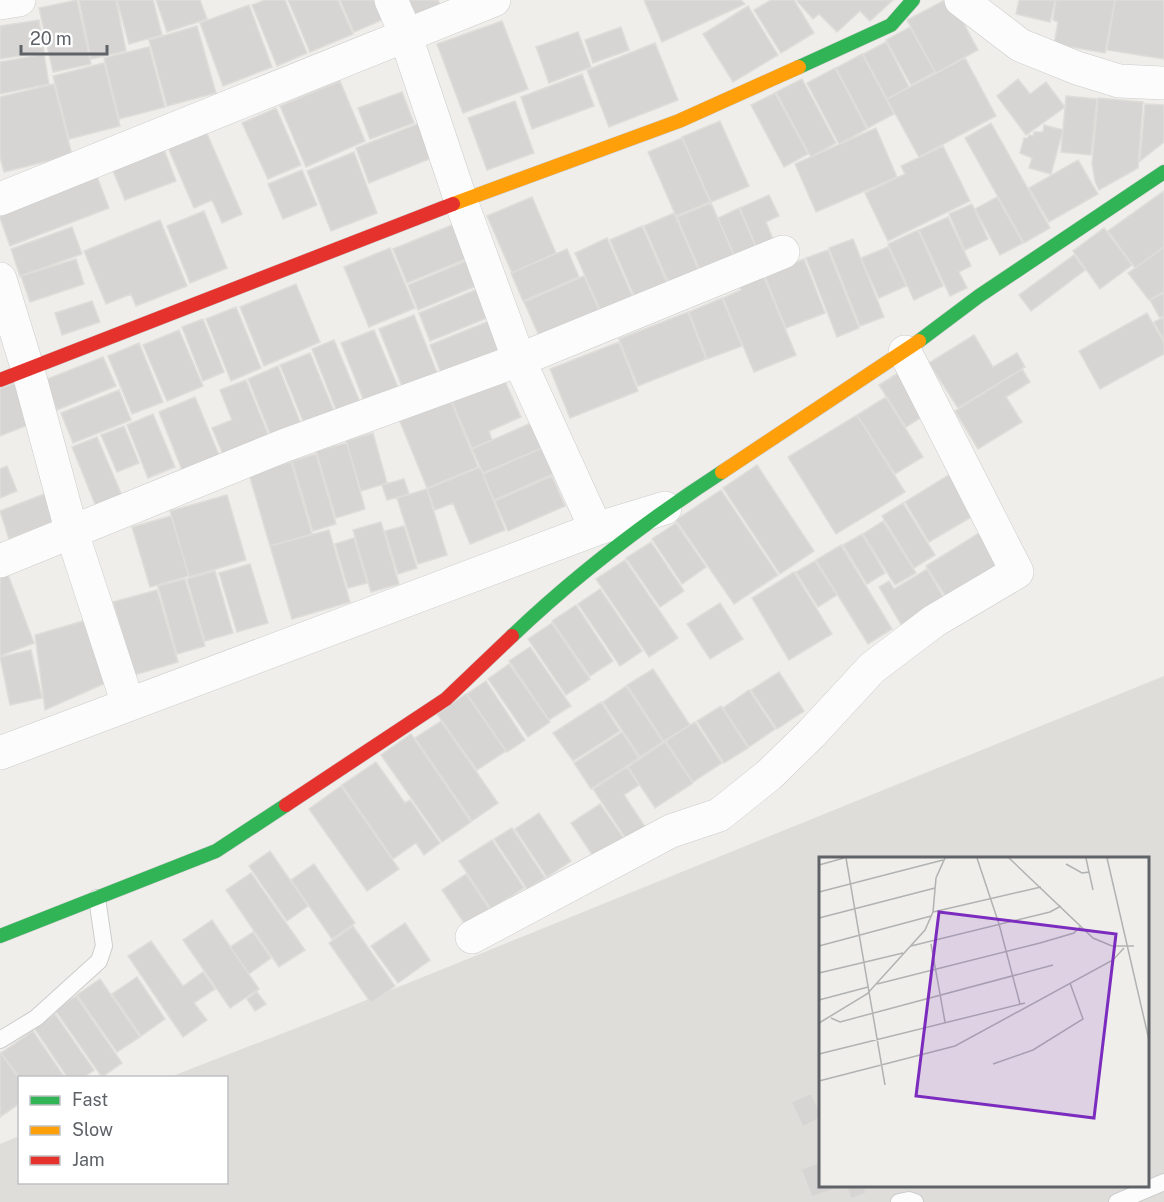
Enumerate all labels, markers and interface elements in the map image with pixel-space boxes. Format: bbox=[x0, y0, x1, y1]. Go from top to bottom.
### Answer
scale bar bbox=[21, 18, 106, 56]
text: 20 m bbox=[30, 28, 72, 49]
inset map bbox=[819, 857, 1149, 1187]
legend bbox=[18, 1076, 228, 1184]
text: Fast bbox=[72, 1089, 108, 1110]
text: Slow bbox=[72, 1119, 113, 1140]
text: Jam bbox=[72, 1149, 105, 1170]

